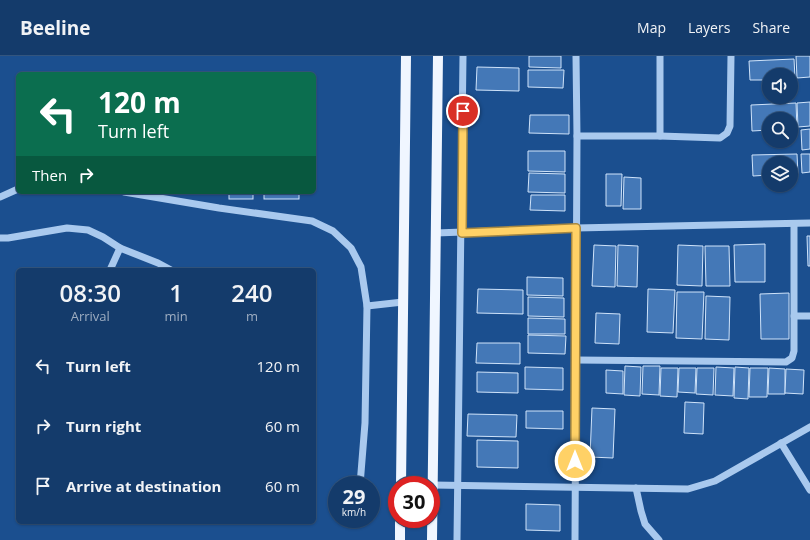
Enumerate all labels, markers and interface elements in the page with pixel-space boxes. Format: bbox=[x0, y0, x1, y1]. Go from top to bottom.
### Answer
text: Beeline bbox=[20, 15, 91, 41]
text: Map bbox=[637, 18, 666, 37]
text: Layers bbox=[688, 18, 730, 37]
text: Share bbox=[752, 18, 790, 37]
map controls bbox=[762, 68, 798, 192]
button: sound bbox=[762, 68, 798, 104]
text: 120 m bbox=[98, 83, 181, 121]
icon: left bbox=[32, 88, 84, 140]
pin bbox=[446, 94, 480, 128]
icon: arrive bbox=[452, 100, 474, 122]
button: search bbox=[762, 112, 798, 148]
text: Turn left bbox=[98, 119, 169, 143]
button: layers bbox=[762, 156, 798, 192]
icon: right bbox=[75, 164, 97, 186]
text: Then bbox=[32, 165, 67, 185]
text: 08:30 bbox=[60, 276, 121, 309]
text: 1 bbox=[169, 276, 183, 309]
text: 240 bbox=[231, 276, 272, 309]
text: Arrival bbox=[71, 307, 110, 325]
text: min bbox=[165, 307, 188, 325]
text: m bbox=[246, 307, 258, 325]
icon: left bbox=[32, 355, 54, 377]
text: Turn left bbox=[66, 356, 131, 376]
text: 120 m bbox=[256, 356, 300, 376]
icon: right bbox=[32, 415, 54, 437]
text: Turn right bbox=[66, 416, 141, 436]
text: 60 m bbox=[265, 416, 300, 436]
position arrow bbox=[554, 440, 596, 482]
icon: arrive bbox=[32, 475, 54, 497]
text: Arrive at destination bbox=[66, 476, 221, 496]
text: 60 m bbox=[265, 476, 300, 496]
speed limit sign: 30 bbox=[388, 476, 440, 528]
text: 29 bbox=[343, 483, 365, 510]
text: km/h bbox=[342, 505, 366, 519]

